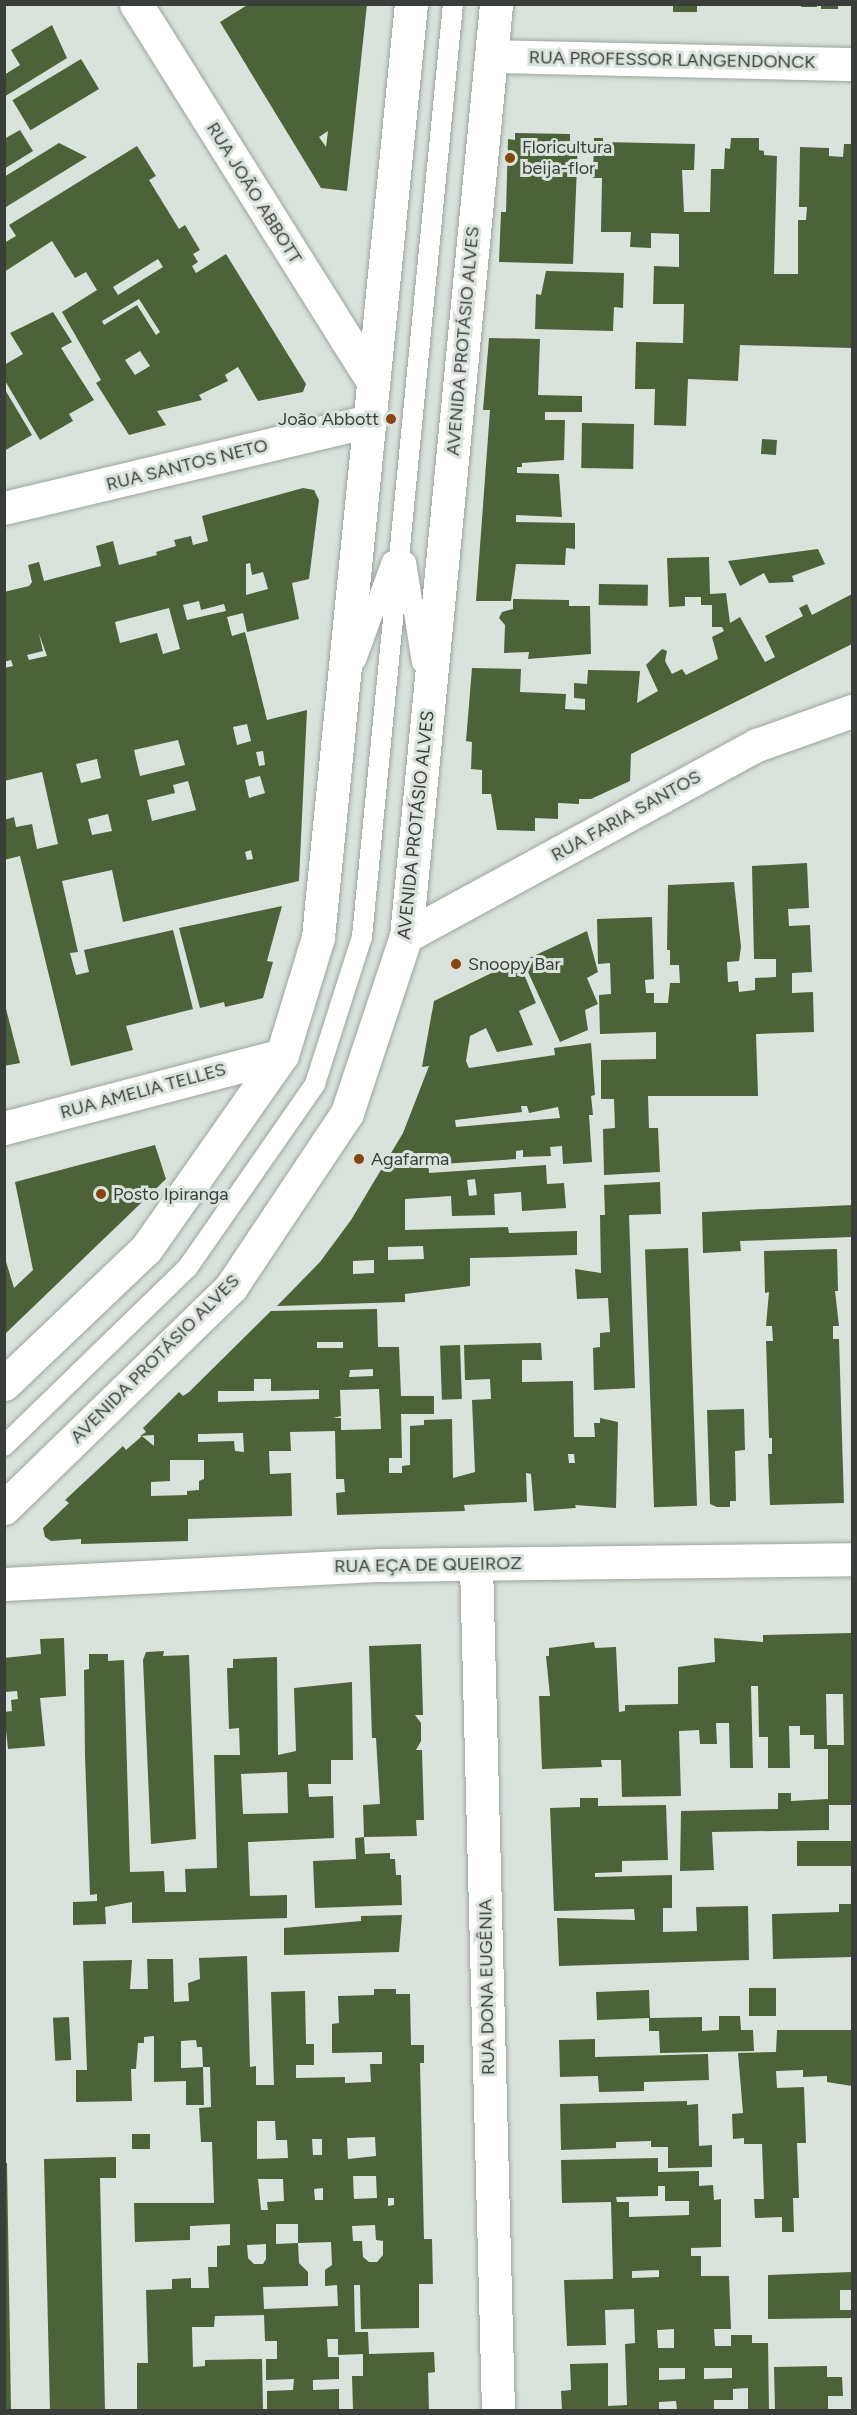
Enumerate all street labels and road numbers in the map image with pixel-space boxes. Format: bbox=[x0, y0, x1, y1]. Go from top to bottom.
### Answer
street label: RUA PROFESSOR LANGENDONCK bbox=[529, 47, 815, 73]
street label: RUA JOÃO ABBOTT bbox=[202, 118, 306, 268]
street label: AVENIDA PROTÁSIO ALVES bbox=[442, 225, 484, 457]
street label: RUA SANTOS NETO bbox=[104, 434, 270, 496]
street label: AVENIDA PROTÁSIO ALVES bbox=[393, 709, 439, 941]
street label: RUA FARIA SANTOS bbox=[548, 766, 704, 866]
street label: RUA AMELIA TELLES bbox=[58, 1058, 228, 1124]
street label: AVENIDA PROTÁSIO ALVES bbox=[66, 1270, 244, 1448]
street label: RUA EÇA DE QUEIROZ bbox=[334, 1553, 522, 1577]
street label: RUA DONA EUGÊNIA bbox=[475, 1899, 499, 2075]

